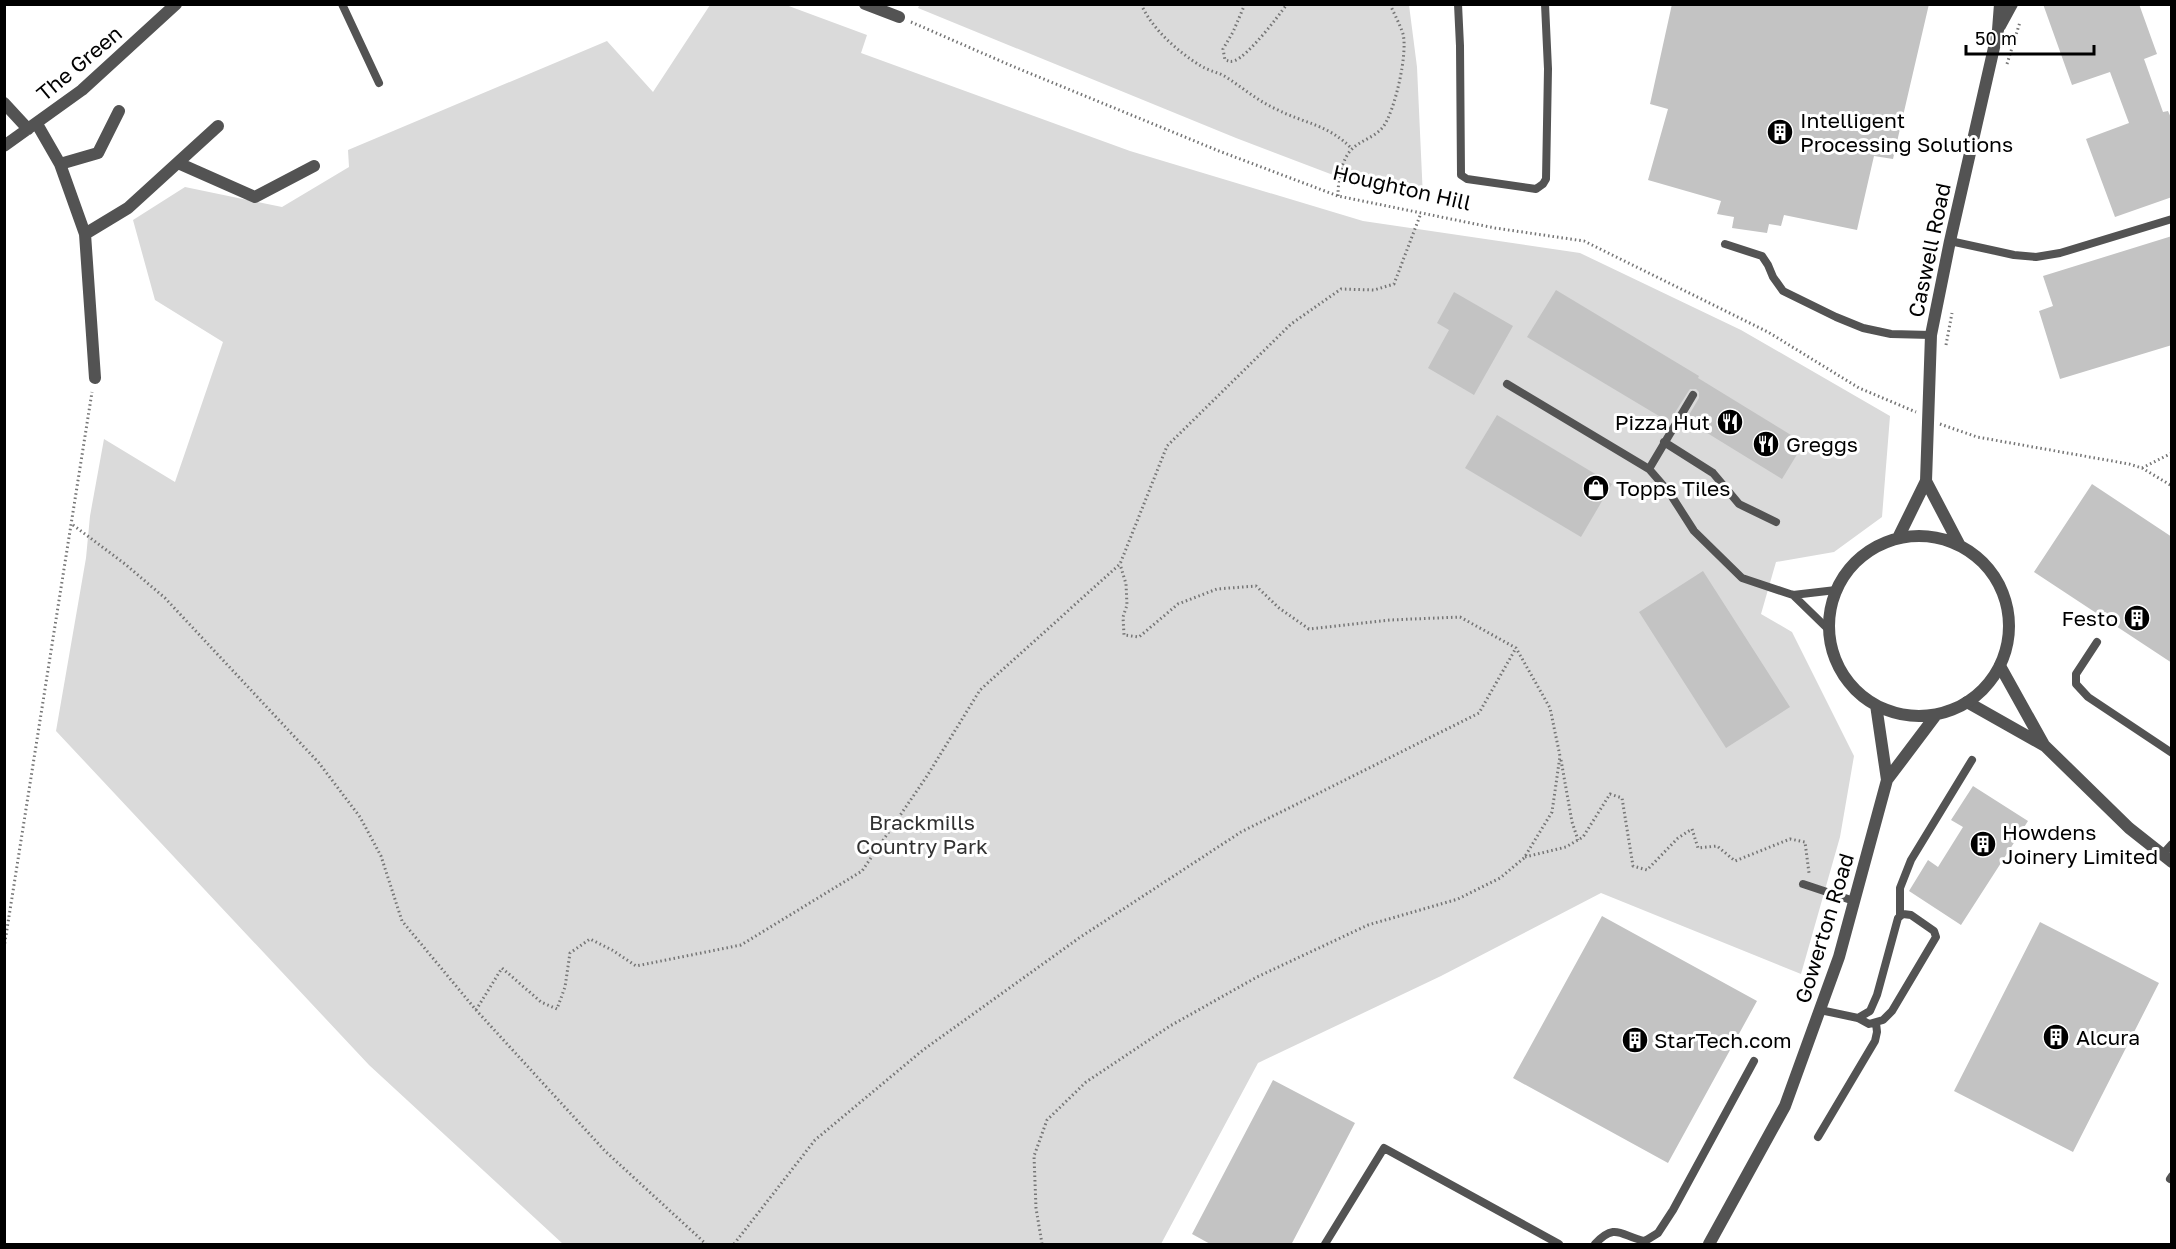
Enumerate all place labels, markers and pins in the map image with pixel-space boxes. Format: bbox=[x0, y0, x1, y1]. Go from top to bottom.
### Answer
place label: Intelligent Processing Solutions bbox=[1800, 107, 2013, 157]
building icon: Intelligent Processing Solutions bbox=[1765, 117, 1795, 147]
restaurant icon: Pizza Hut bbox=[1715, 407, 1745, 437]
place label: Pizza Hut bbox=[1615, 409, 1710, 435]
restaurant icon: Greggs bbox=[1751, 429, 1781, 459]
place label: Greggs bbox=[1786, 431, 1858, 457]
shop icon: Topps Tiles bbox=[1581, 473, 1611, 503]
place label: Topps Tiles bbox=[1616, 475, 1730, 501]
building icon: Festo bbox=[2122, 603, 2152, 633]
place label: Festo bbox=[2061, 605, 2118, 631]
place label: Howdens Joinery Limited bbox=[2002, 819, 2158, 869]
building icon: Howdens Joinery Limited bbox=[1968, 829, 1998, 859]
building icon: Alcura bbox=[2041, 1022, 2071, 1052]
place label: Alcura bbox=[2076, 1024, 2140, 1050]
building icon: StarTech.com bbox=[1620, 1025, 1650, 1055]
place label: StarTech.com bbox=[1654, 1027, 1792, 1053]

